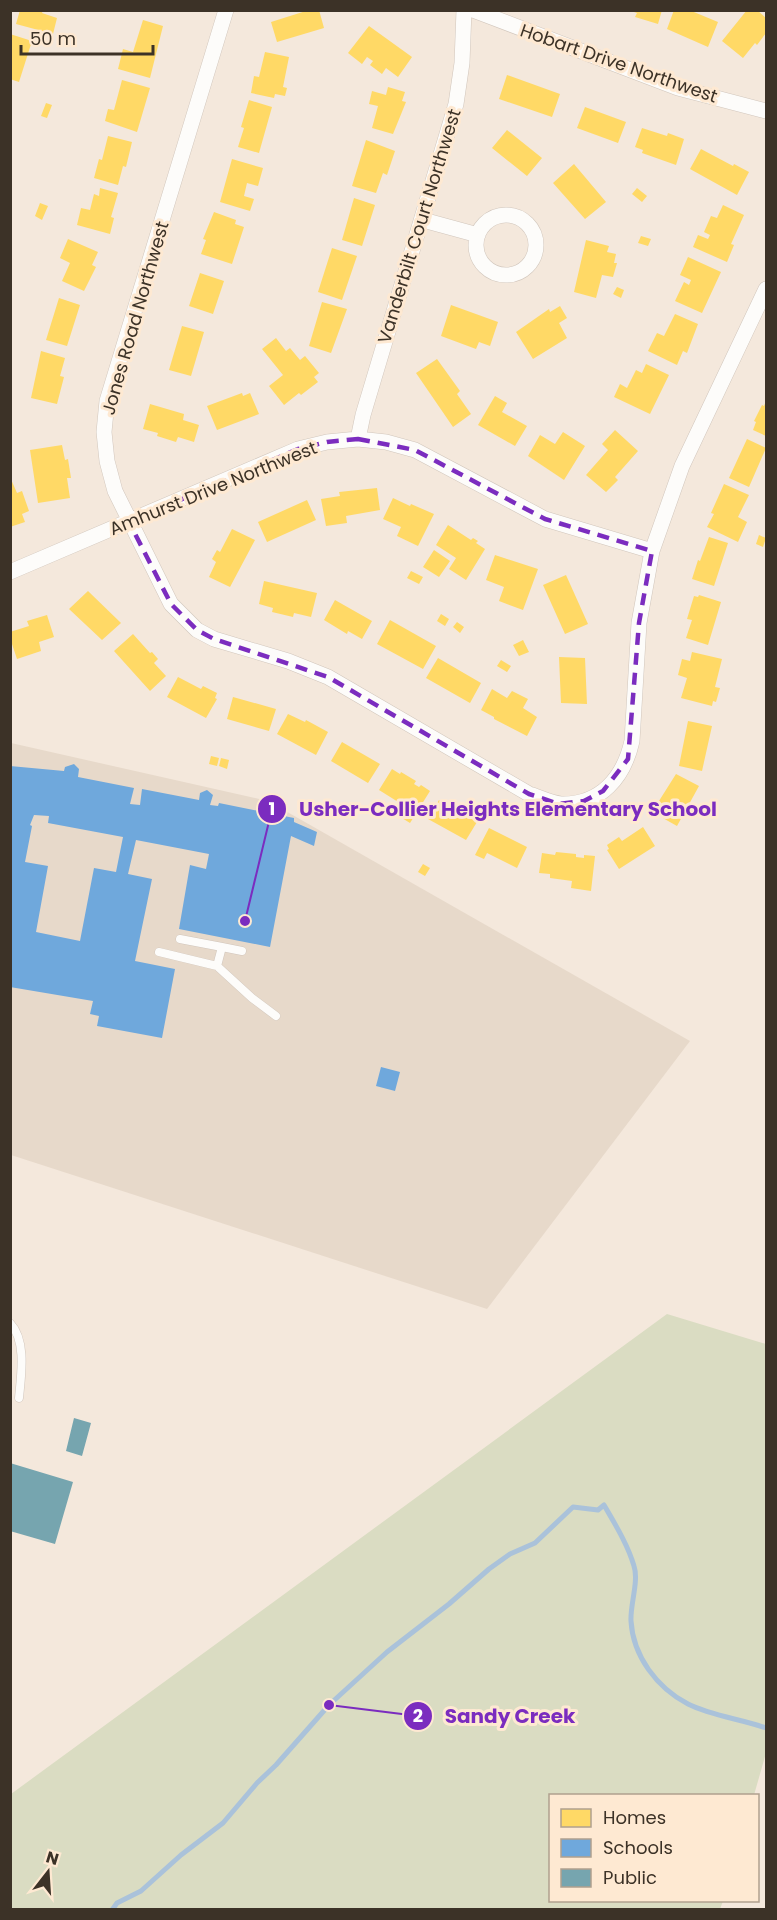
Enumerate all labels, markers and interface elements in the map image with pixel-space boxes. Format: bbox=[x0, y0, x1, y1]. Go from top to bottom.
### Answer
street label: Hobart Drive Northwest bbox=[517, 17, 721, 109]
scale bar bbox=[21, 18, 153, 56]
text: 50 m bbox=[30, 26, 76, 51]
street label: Vanderbilt Court Northwest bbox=[371, 106, 467, 346]
street label: Jones Road Northwest bbox=[95, 218, 175, 418]
street label: Amhurst Drive Northwest bbox=[105, 435, 321, 541]
callout: Usher-Collier Heights Elementary School bbox=[257, 790, 729, 828]
text: Usher-Collier Heights Elementary School bbox=[299, 795, 717, 823]
text: 1 bbox=[269, 796, 275, 821]
callout: Sandy Creek bbox=[403, 1697, 588, 1735]
text: Sandy Creek bbox=[445, 1702, 576, 1730]
text: 2 bbox=[413, 1703, 423, 1728]
legend bbox=[549, 1794, 759, 1902]
text: Homes bbox=[603, 1805, 666, 1830]
text: Schools bbox=[603, 1835, 673, 1860]
north arrow bbox=[18, 1842, 78, 1902]
text: N bbox=[43, 1845, 61, 1871]
text: Public bbox=[603, 1865, 657, 1890]

